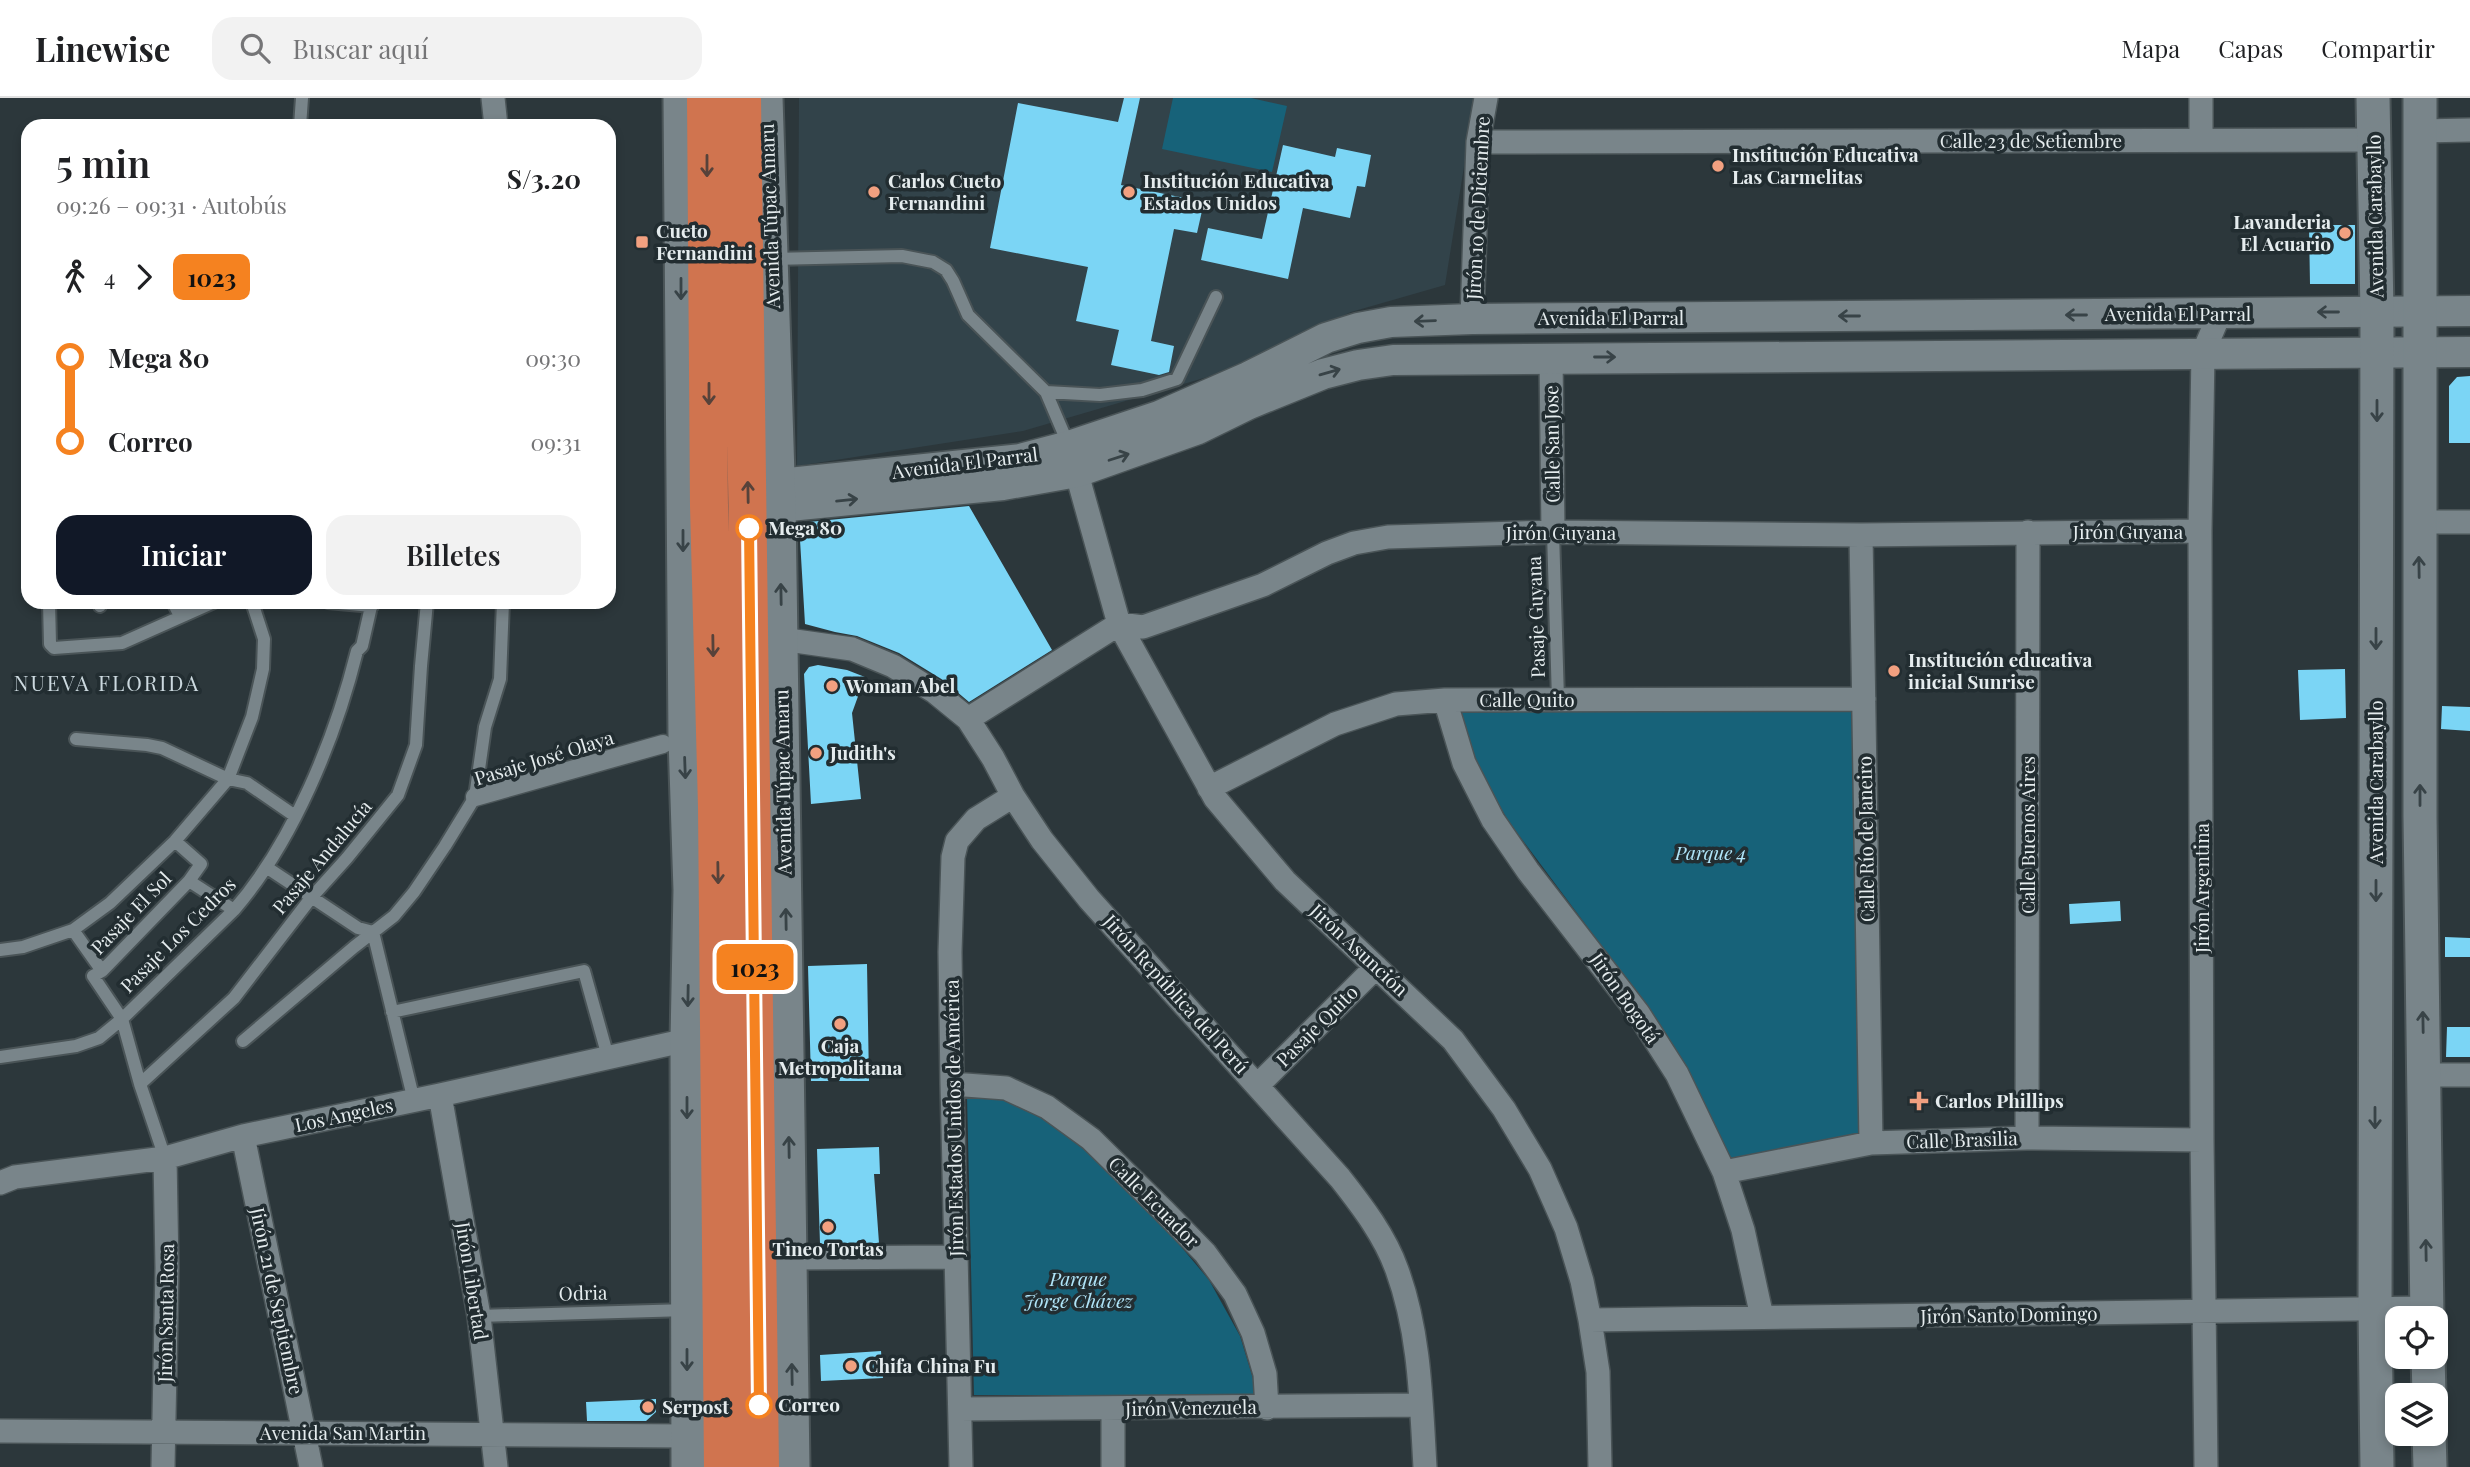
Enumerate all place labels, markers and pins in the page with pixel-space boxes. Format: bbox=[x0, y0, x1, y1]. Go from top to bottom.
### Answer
place label: Institución Educativa Las Carmelitas bbox=[1732, 141, 1919, 189]
marker: Institución Educativa Las Carmelitas bbox=[1710, 158, 1726, 174]
place label: Carlos Cueto Fernandini bbox=[888, 167, 1001, 215]
place label: Institución Educativa Estados Unidos bbox=[1143, 167, 1330, 215]
marker: Carlos Cueto Fernandini bbox=[866, 184, 882, 200]
marker: Institución Educativa Estados Unidos bbox=[1121, 184, 1137, 200]
place label: Lavanderia El Acuario bbox=[2233, 208, 2331, 256]
place label: Cueto Fernandini bbox=[656, 217, 753, 265]
marker: Lavanderia El Acuario bbox=[2337, 225, 2353, 241]
marker: Cueto Fernandini bbox=[634, 234, 650, 250]
place label: Mega 80 bbox=[768, 514, 842, 540]
marker: Mega 80 bbox=[736, 515, 762, 541]
place label: Institución educativa inicial Sunrise bbox=[1908, 646, 2092, 694]
marker: Institución educativa inicial Sunrise bbox=[1886, 663, 1902, 679]
place label: Woman Abel bbox=[845, 672, 956, 698]
marker: Woman Abel bbox=[824, 678, 840, 694]
place label: Judith's bbox=[829, 739, 896, 765]
marker: Judith's bbox=[808, 745, 824, 761]
marker: Caja Metropolitana bbox=[832, 1016, 848, 1032]
place label: Caja Metropolitana bbox=[778, 1032, 903, 1080]
place label: Carlos Phillips bbox=[1935, 1087, 2064, 1113]
marker: Carlos Phillips bbox=[1909, 1091, 1929, 1111]
marker: Tineo Tortas bbox=[820, 1219, 836, 1235]
place label: Tineo Tortas bbox=[772, 1235, 884, 1261]
place label: Chifa China Fu bbox=[865, 1352, 997, 1378]
marker: Chifa China Fu bbox=[843, 1358, 859, 1374]
place label: Correo bbox=[778, 1391, 840, 1417]
marker: Correo bbox=[746, 1392, 772, 1418]
place label: Serpost bbox=[662, 1393, 729, 1419]
marker: Serpost bbox=[640, 1399, 656, 1415]

